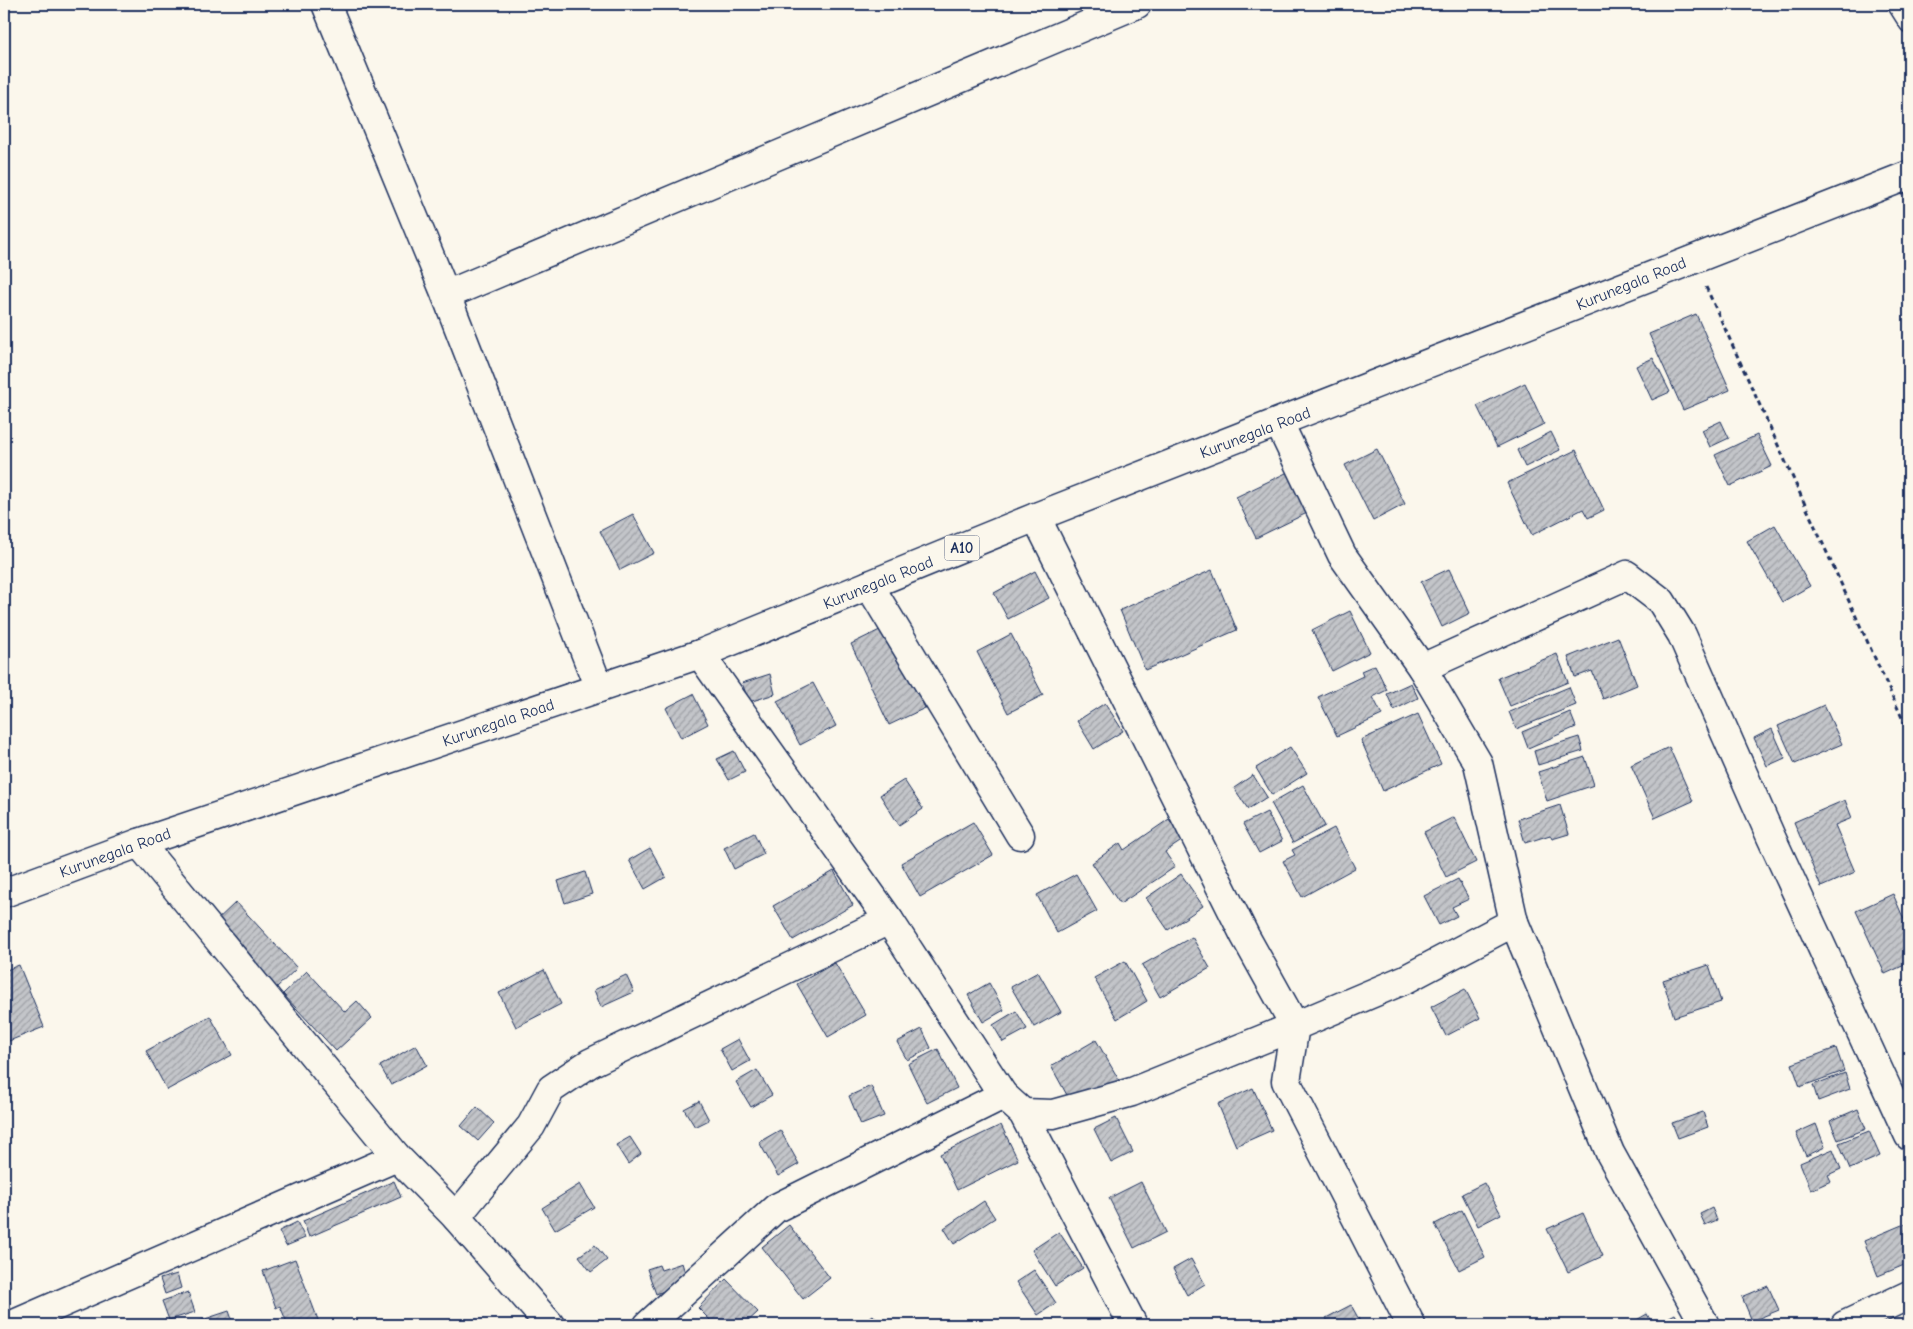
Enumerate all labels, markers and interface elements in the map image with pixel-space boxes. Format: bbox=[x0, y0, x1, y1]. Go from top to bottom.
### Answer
street label: Kurunegala Road bbox=[1574, 254, 1689, 314]
street label: Kurunegala Road bbox=[1198, 404, 1313, 462]
road number: A10 bbox=[944, 536, 980, 560]
street label: Kurunegala Road bbox=[821, 553, 936, 613]
street label: Kurunegala Road bbox=[440, 695, 557, 750]
street label: Kurunegala Road bbox=[57, 824, 173, 881]

